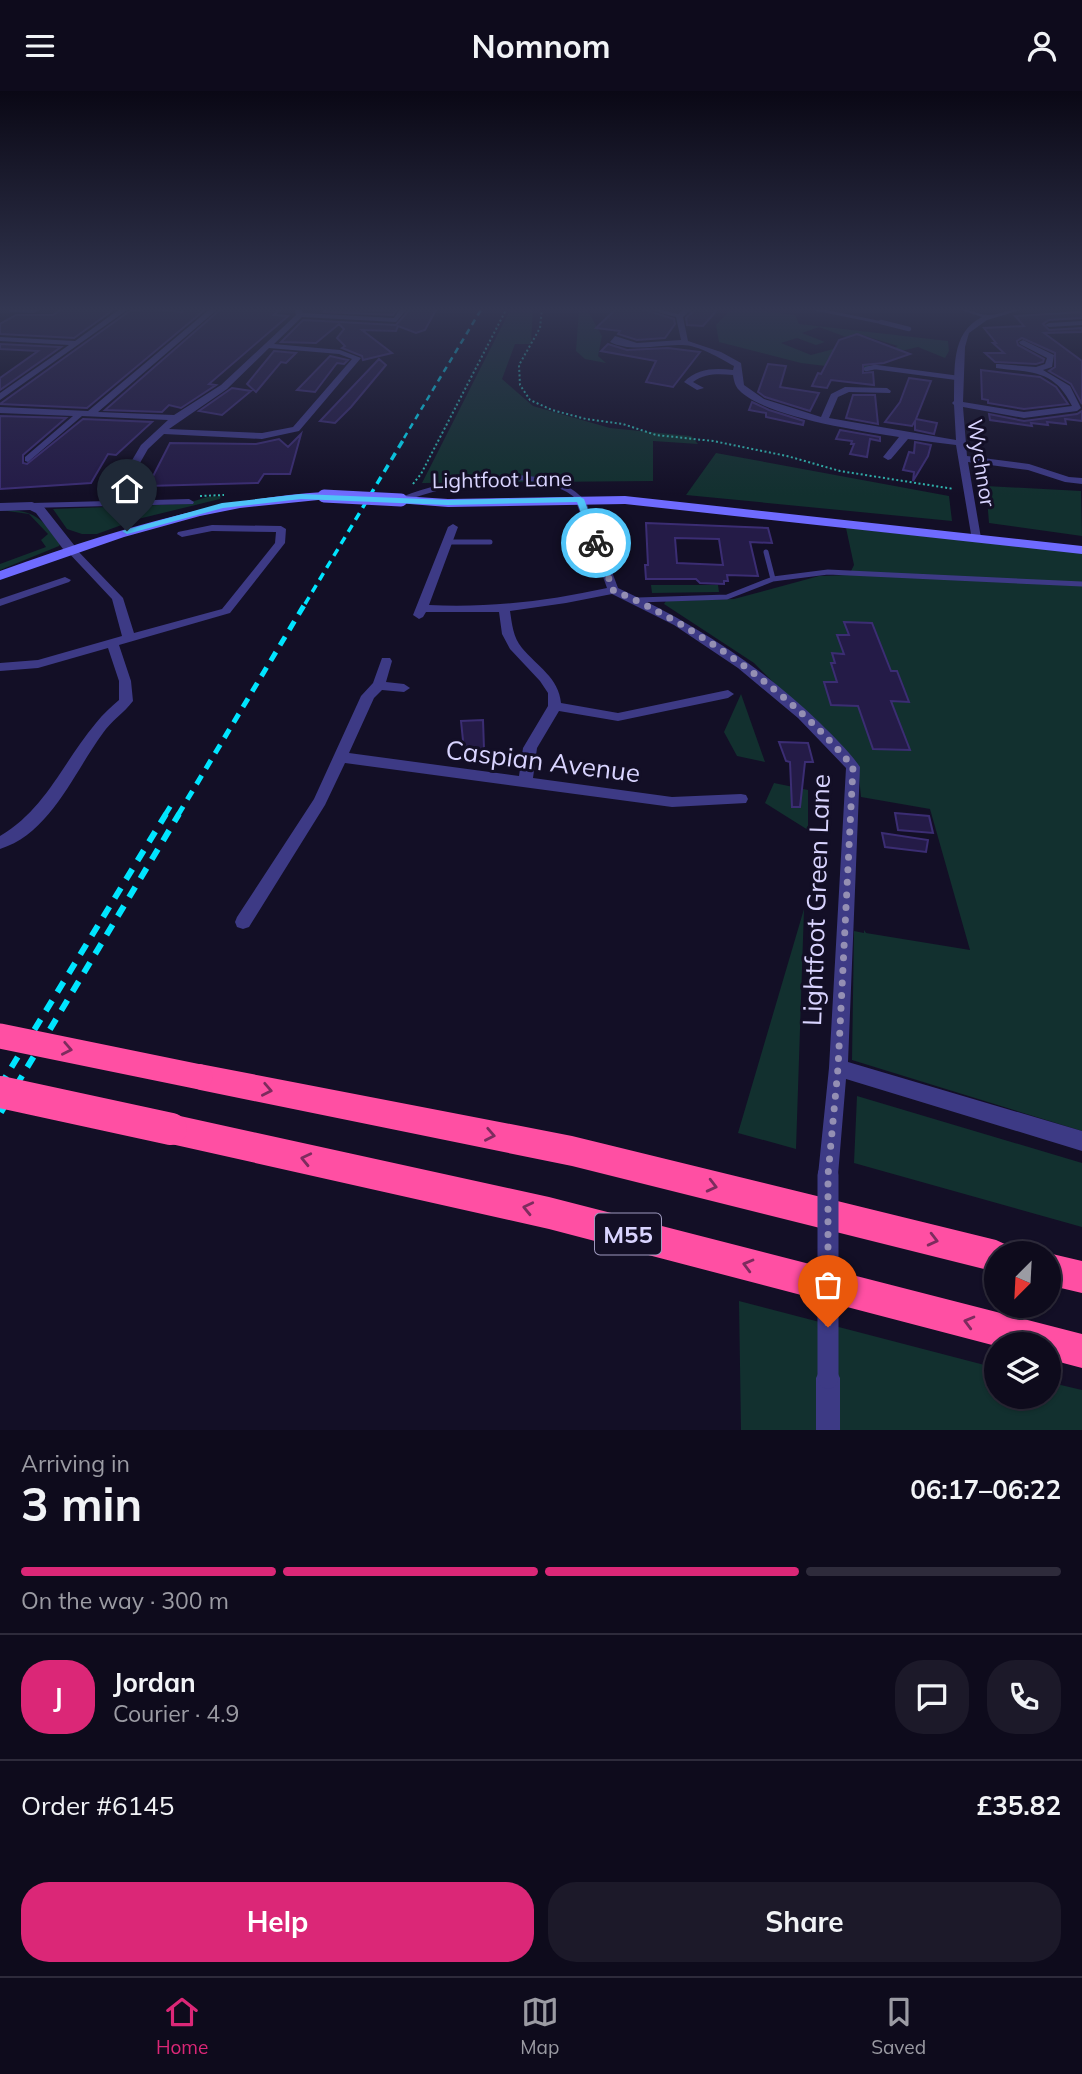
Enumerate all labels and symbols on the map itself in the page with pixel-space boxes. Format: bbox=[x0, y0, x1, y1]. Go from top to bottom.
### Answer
street label: Wychnor bbox=[962, 417, 1002, 509]
pin bbox=[97, 459, 157, 531]
street label: Lightfoot Lane bbox=[432, 465, 572, 493]
courier bbox=[561, 508, 631, 578]
street label: Caspian Avenue bbox=[444, 733, 642, 789]
street label: Lightfoot Green Lane bbox=[795, 773, 837, 1027]
one-way arrow bbox=[61, 1041, 73, 1056]
one-way arrow bbox=[261, 1082, 273, 1097]
one-way arrow bbox=[484, 1126, 496, 1141]
one-way arrow bbox=[300, 1153, 312, 1167]
one-way arrow bbox=[706, 1178, 718, 1192]
one-way arrow bbox=[522, 1202, 534, 1217]
road number: M55 bbox=[595, 1213, 661, 1254]
one-way arrow bbox=[927, 1232, 939, 1246]
north arrow bbox=[984, 1241, 1060, 1318]
pin bbox=[798, 1255, 858, 1327]
one-way arrow bbox=[742, 1259, 754, 1273]
one-way arrow bbox=[963, 1316, 975, 1330]

